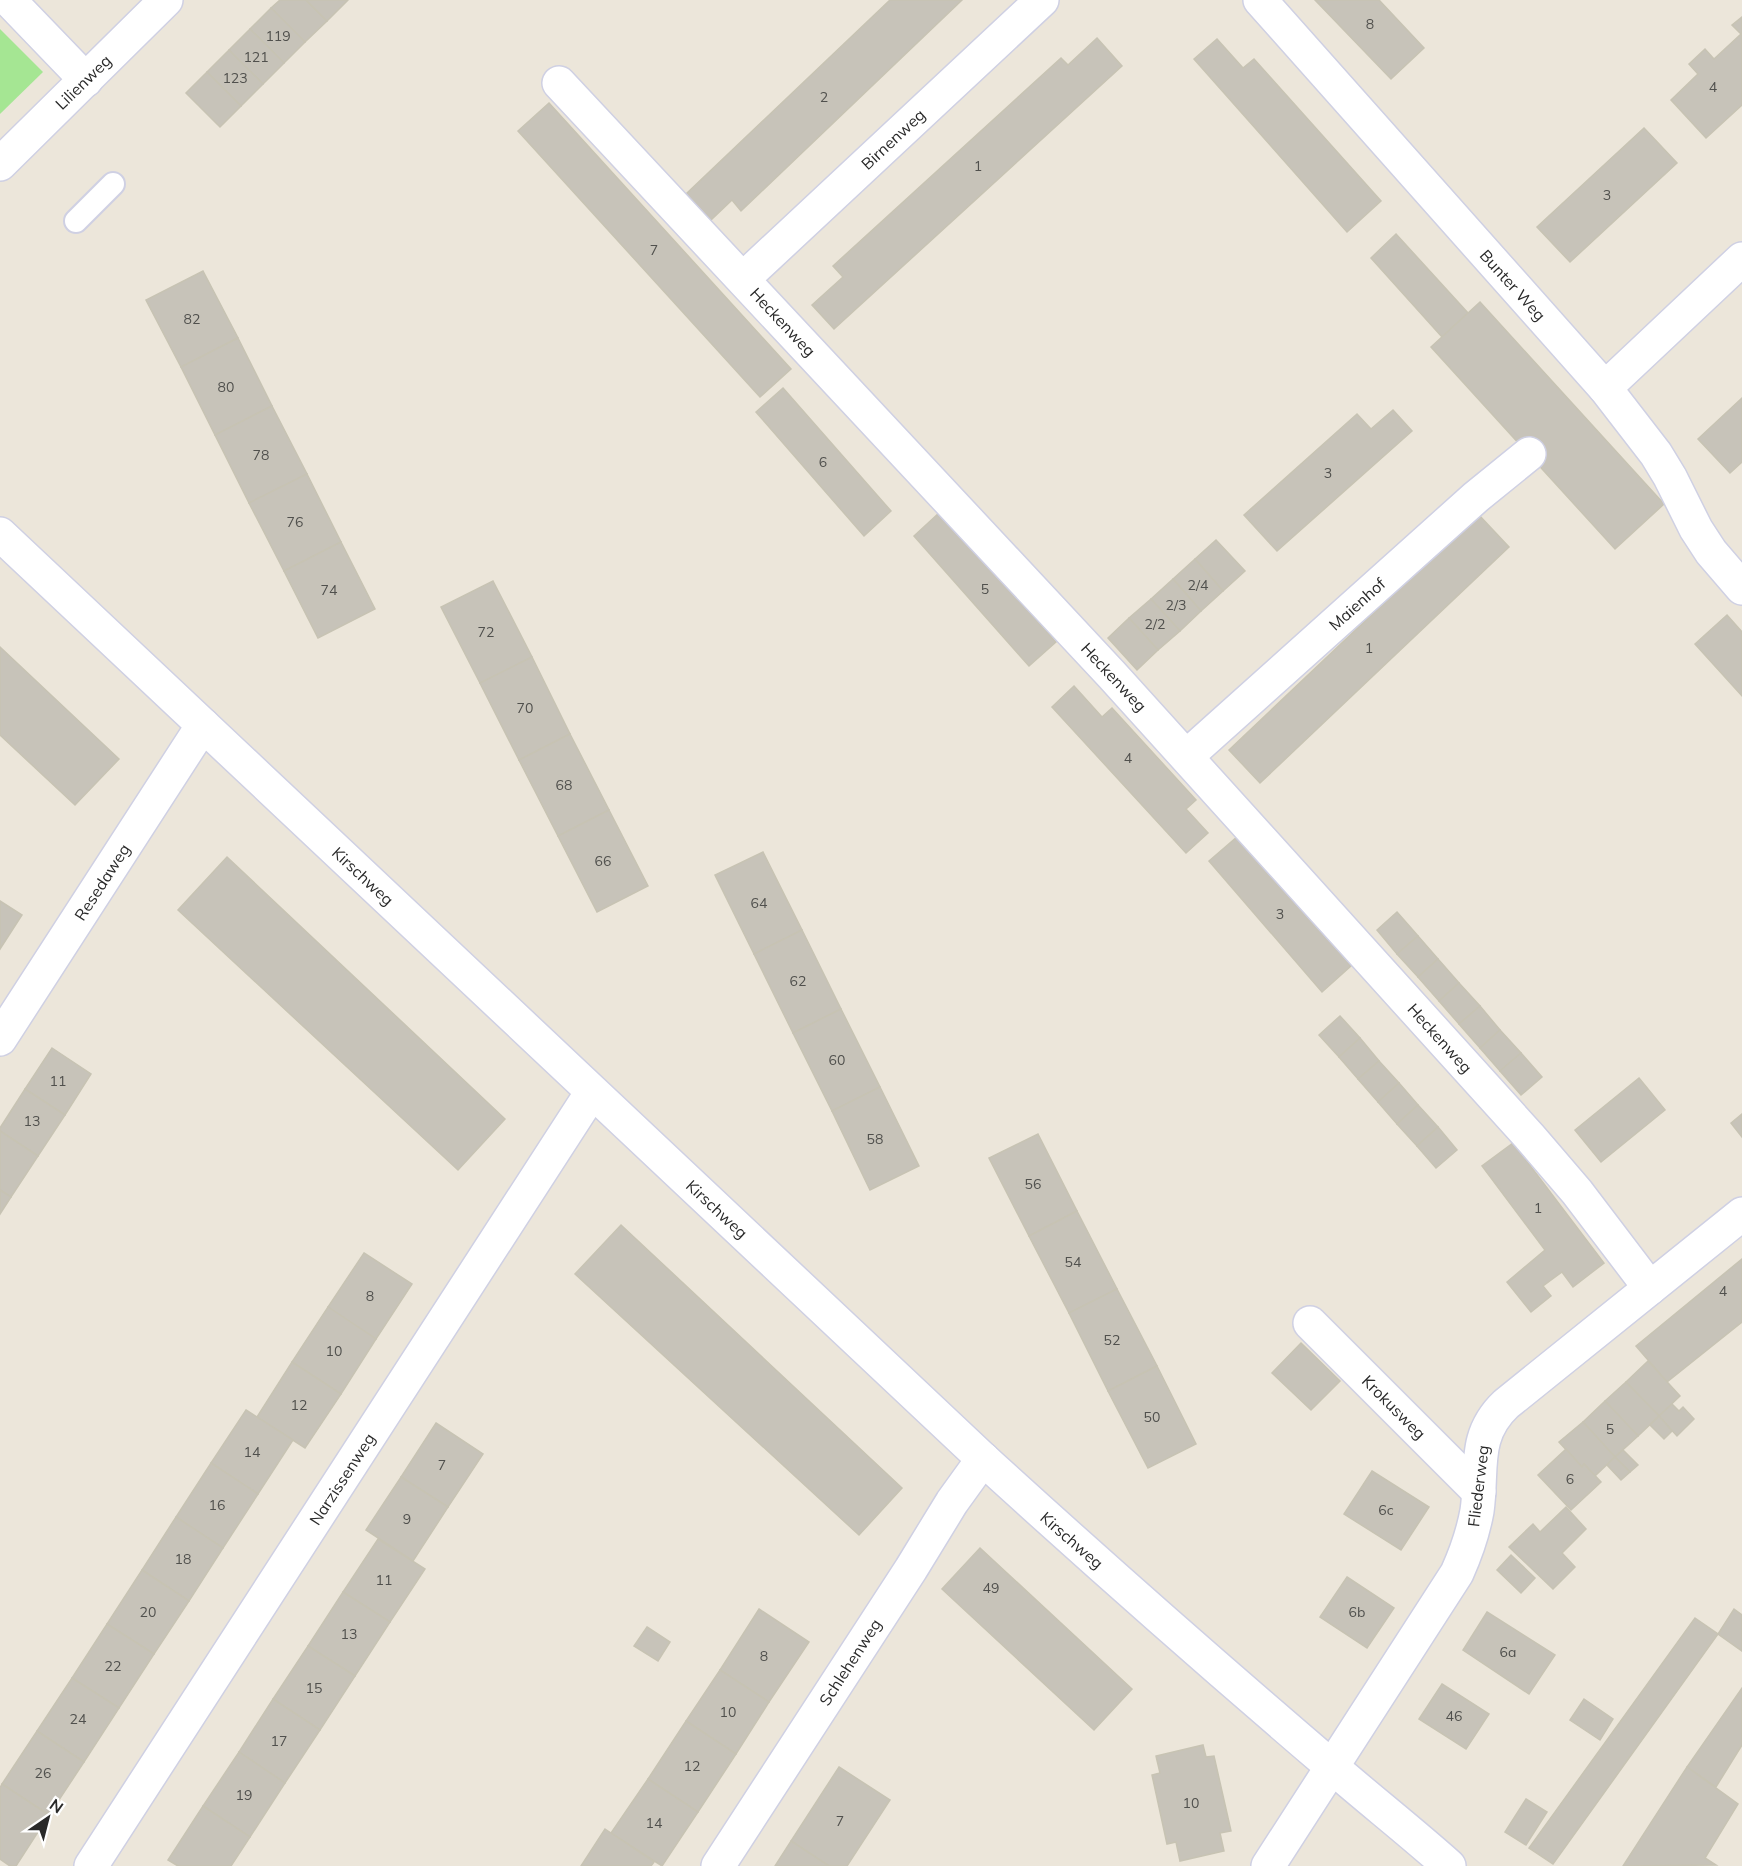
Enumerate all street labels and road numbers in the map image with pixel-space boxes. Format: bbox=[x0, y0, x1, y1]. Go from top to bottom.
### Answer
street label: Lilienweg bbox=[51, 50, 115, 114]
street label: Birnenweg bbox=[857, 104, 929, 174]
street label: Bunter Weg bbox=[1476, 245, 1550, 325]
street label: Heckenweg bbox=[746, 283, 820, 361]
street label: Maienhof bbox=[1325, 573, 1390, 635]
street label: Heckenweg bbox=[1077, 638, 1151, 716]
street label: Resedaweg bbox=[70, 840, 134, 924]
street label: Kirschweg bbox=[328, 842, 398, 910]
street label: Heckenweg bbox=[1403, 999, 1477, 1077]
street label: Kirschweg bbox=[682, 1175, 752, 1243]
street label: Krokusweg bbox=[1358, 1371, 1430, 1443]
street label: Narzissenweg bbox=[305, 1429, 379, 1529]
street label: Fliederweg bbox=[1463, 1444, 1493, 1528]
street label: Kirschweg bbox=[1036, 1507, 1108, 1573]
street label: Schlehenweg bbox=[815, 1615, 885, 1709]

